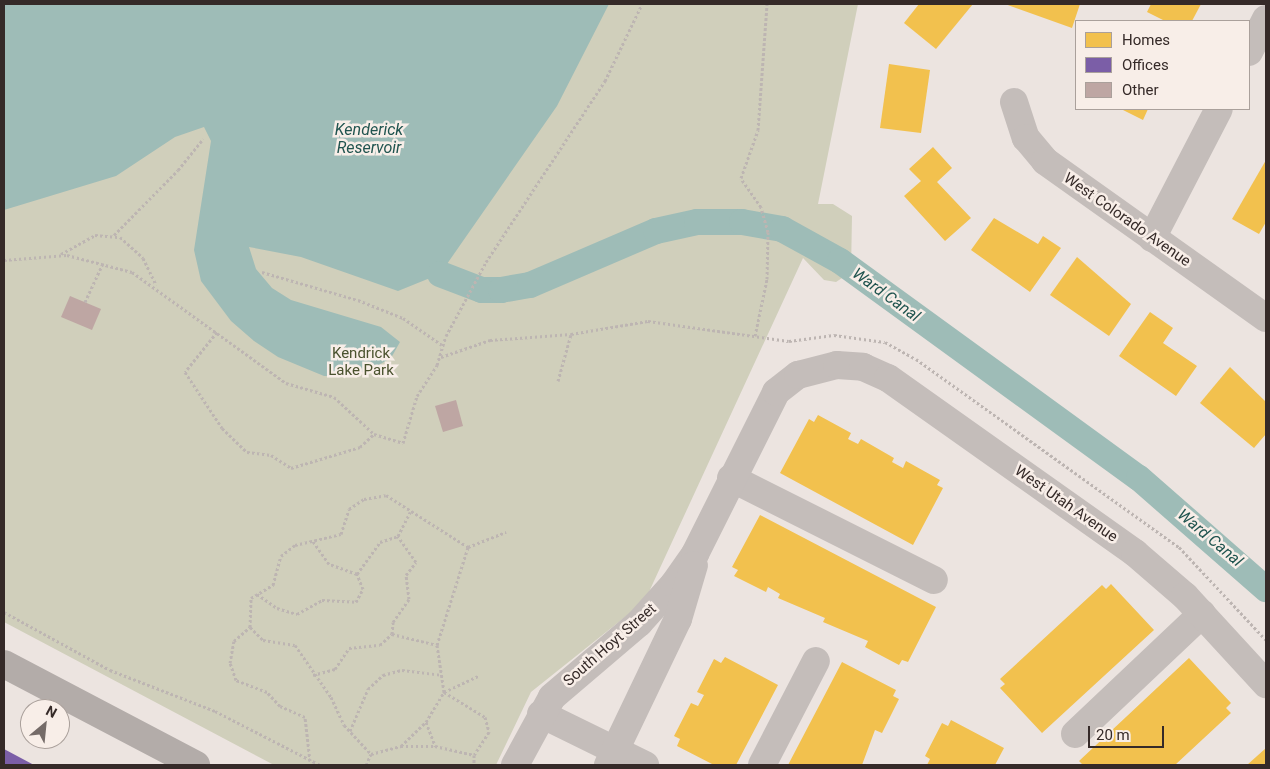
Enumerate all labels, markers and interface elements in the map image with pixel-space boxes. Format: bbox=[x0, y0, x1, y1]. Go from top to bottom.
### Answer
legend bbox=[1075, 20, 1250, 110]
text: Homes bbox=[1122, 31, 1170, 49]
text: Offices bbox=[1122, 56, 1169, 74]
text: Other bbox=[1122, 81, 1159, 99]
water label: Kenderick Reservoir bbox=[335, 120, 403, 158]
street label: West Colorado Avenue bbox=[1060, 169, 1194, 271]
water label: Ward Canal bbox=[848, 264, 924, 326]
park label: Kendrick Lake Park bbox=[328, 344, 394, 379]
street label: West Utah Avenue bbox=[1011, 462, 1121, 546]
water label: Ward Canal bbox=[1174, 505, 1246, 571]
street label: South Hoyt Street bbox=[560, 600, 660, 690]
north arrow bbox=[20, 699, 70, 749]
text: N bbox=[43, 702, 60, 721]
scale bar bbox=[1090, 716, 1166, 748]
text: 20 m bbox=[1096, 726, 1130, 744]

